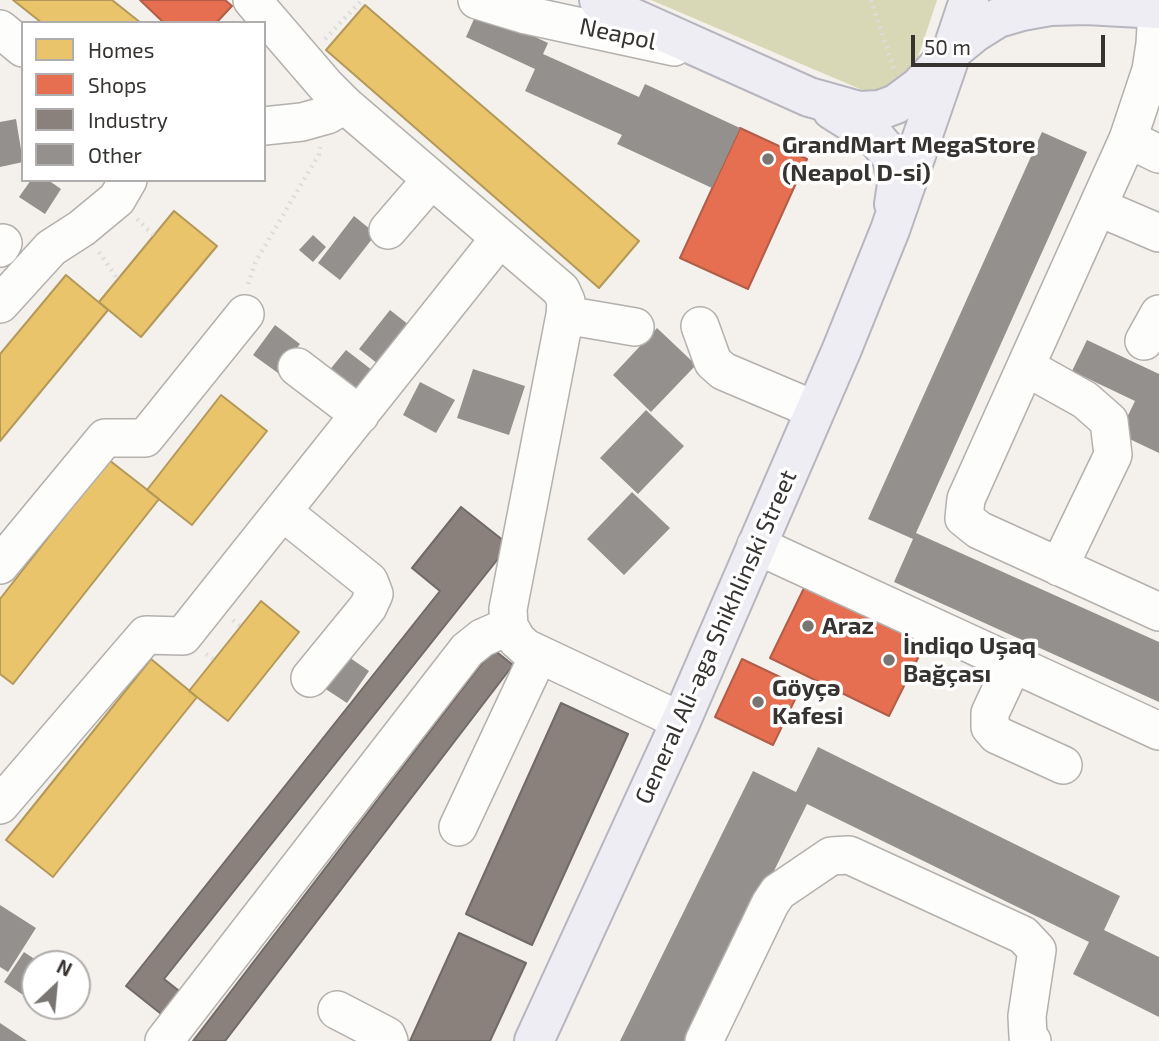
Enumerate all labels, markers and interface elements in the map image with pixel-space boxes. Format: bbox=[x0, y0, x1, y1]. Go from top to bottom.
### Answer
street label: Neapol bbox=[577, 12, 659, 56]
legend bbox=[21, 21, 266, 182]
scale bar bbox=[914, 21, 1108, 65]
text: 50 m bbox=[924, 34, 971, 59]
text: Homes bbox=[88, 37, 154, 62]
text: Shops bbox=[88, 72, 147, 97]
text: Industry bbox=[88, 107, 168, 132]
place label: GrandMart MegaStore (Neapol D-si) bbox=[782, 131, 1036, 187]
text: Other bbox=[88, 142, 142, 167]
marker: GrandMart MegaStore (Neapol D-si) bbox=[760, 151, 776, 167]
street label: General Ali-aga Shikhlinski Street bbox=[629, 465, 803, 809]
place label: Araz bbox=[822, 612, 874, 640]
marker: Araz bbox=[800, 618, 816, 634]
place label: İndiqo Uşaq Bağçası bbox=[903, 632, 1036, 688]
marker: İndiqo Uşaq Bağçası bbox=[881, 652, 897, 668]
place label: Göyçə Kafesi bbox=[772, 674, 843, 730]
marker: Göyçə Kafesi bbox=[750, 694, 766, 710]
north arrow bbox=[21, 950, 91, 1020]
text: N bbox=[53, 954, 76, 981]

